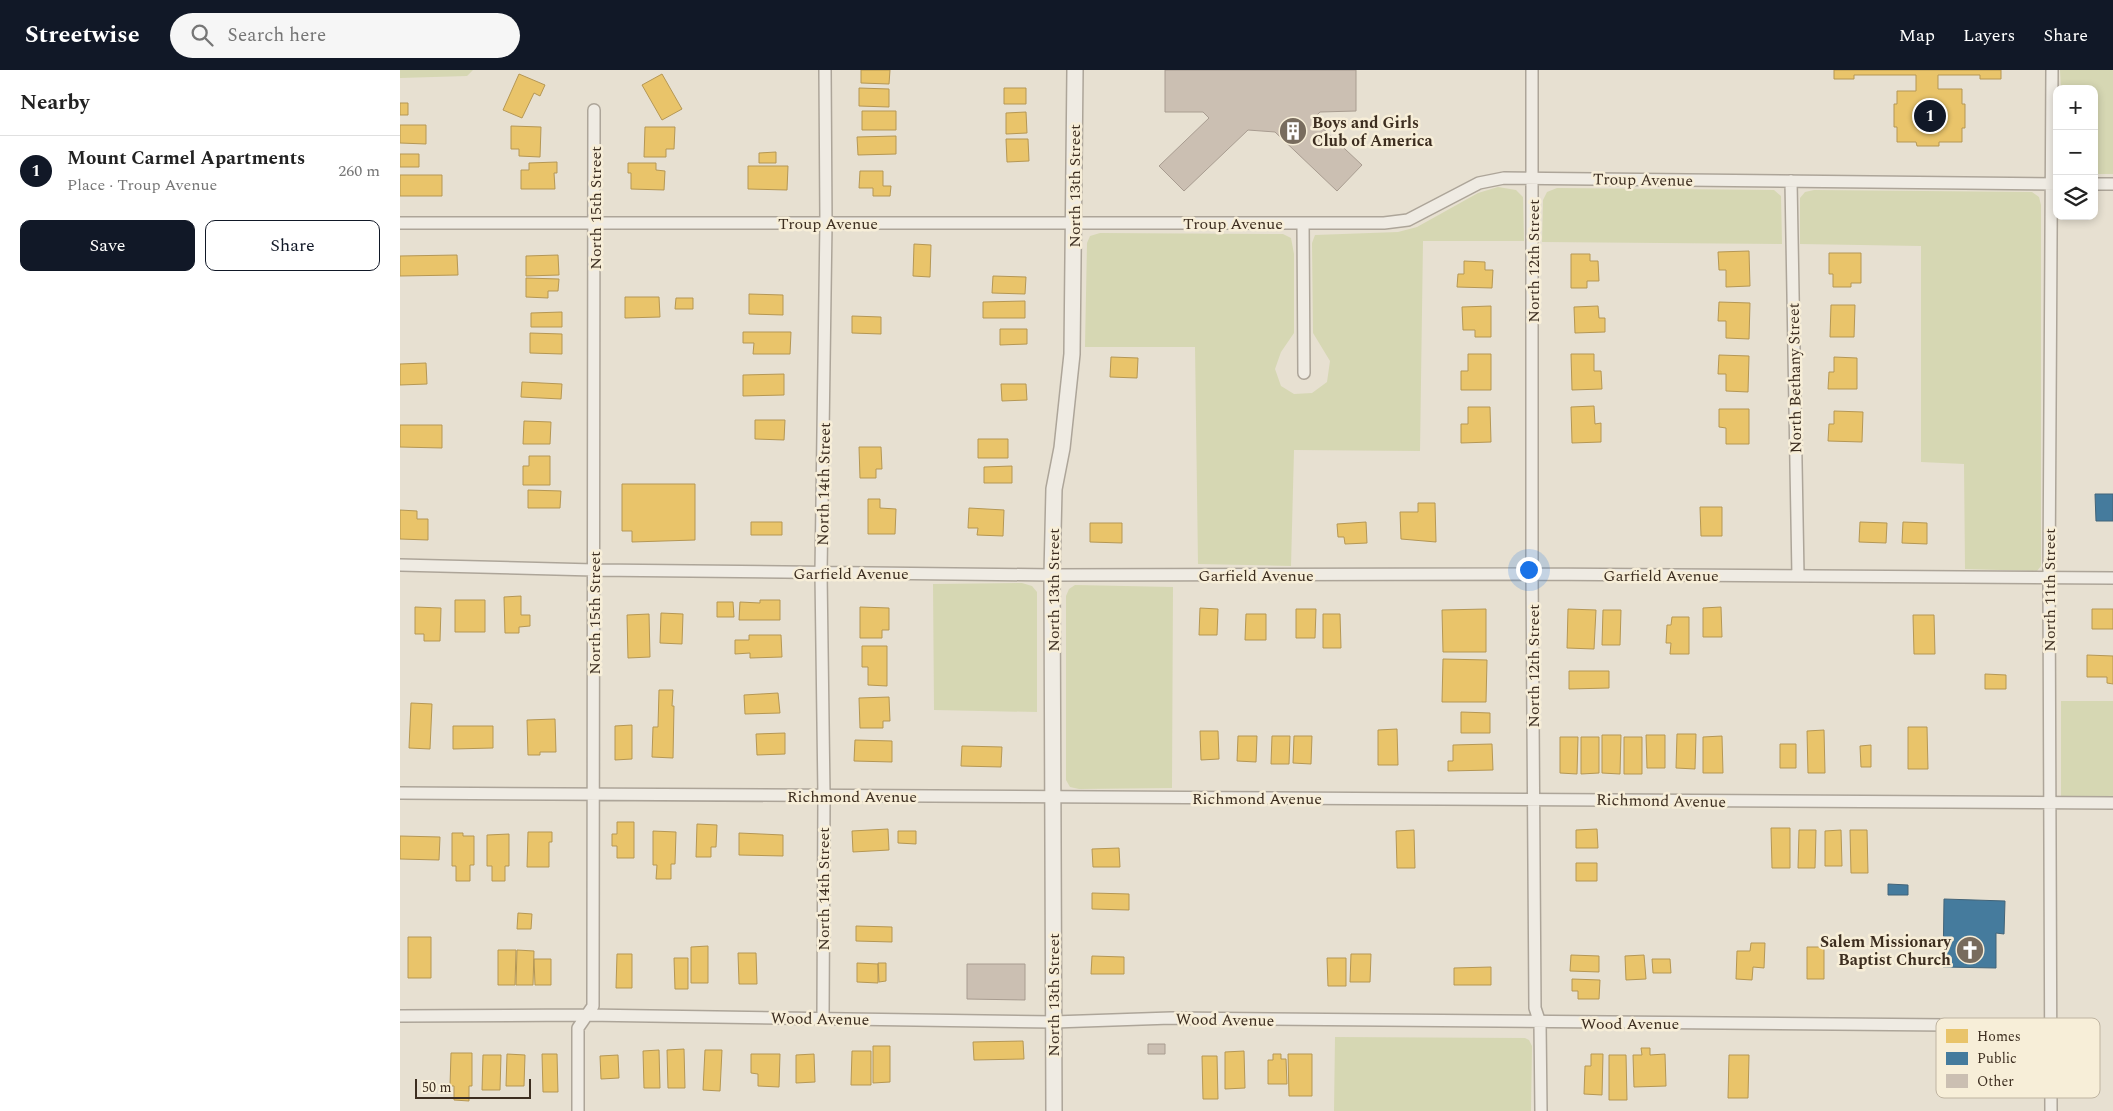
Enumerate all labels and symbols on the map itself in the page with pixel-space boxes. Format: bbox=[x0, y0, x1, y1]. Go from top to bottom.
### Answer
pin: 1 bbox=[1914, 97, 1946, 135]
place label: Boys and Girls Club of America bbox=[1312, 111, 1434, 153]
building icon: Boys and Girls Club of America bbox=[1278, 116, 1308, 146]
street label: North 13th Street bbox=[1063, 124, 1087, 248]
street label: North 15th Street bbox=[584, 146, 608, 270]
street label: Troup Avenue bbox=[1593, 167, 1693, 193]
street label: North 12th Street bbox=[1522, 199, 1546, 323]
street label: Troup Avenue bbox=[778, 212, 878, 236]
street label: Troup Avenue bbox=[1183, 212, 1283, 236]
street label: North Bethany Street bbox=[1782, 302, 1808, 454]
street label: North 14th Street bbox=[811, 422, 837, 546]
street label: North 13th Street bbox=[1042, 528, 1066, 652]
street label: North 11th Street bbox=[2038, 528, 2062, 652]
street label: North 15th Street bbox=[583, 551, 607, 675]
your location bbox=[1516, 557, 1542, 583]
street label: Garfield Avenue bbox=[793, 562, 909, 586]
street label: Garfield Avenue bbox=[1198, 564, 1314, 588]
street label: Garfield Avenue bbox=[1603, 564, 1719, 588]
street label: North 12th Street bbox=[1522, 604, 1546, 728]
street label: Richmond Avenue bbox=[787, 785, 917, 809]
street label: Richmond Avenue bbox=[1192, 787, 1322, 811]
street label: Richmond Avenue bbox=[1596, 788, 1726, 814]
street label: North 14th Street bbox=[812, 827, 836, 951]
place label: Salem Missionary Baptist Church bbox=[1820, 930, 1952, 972]
street label: North 13th Street bbox=[1042, 933, 1066, 1057]
church icon: Salem Missionary Baptist Church bbox=[1955, 935, 1985, 965]
street label: Wood Avenue bbox=[770, 1006, 869, 1032]
street label: Wood Avenue bbox=[1175, 1007, 1274, 1033]
street label: Wood Avenue bbox=[1581, 1012, 1679, 1036]
legend bbox=[1936, 1018, 2100, 1098]
text: Homes bbox=[1977, 1026, 2021, 1047]
text: Public bbox=[1977, 1048, 2017, 1069]
text: Other bbox=[1977, 1071, 2014, 1092]
scale bar bbox=[415, 1076, 531, 1099]

